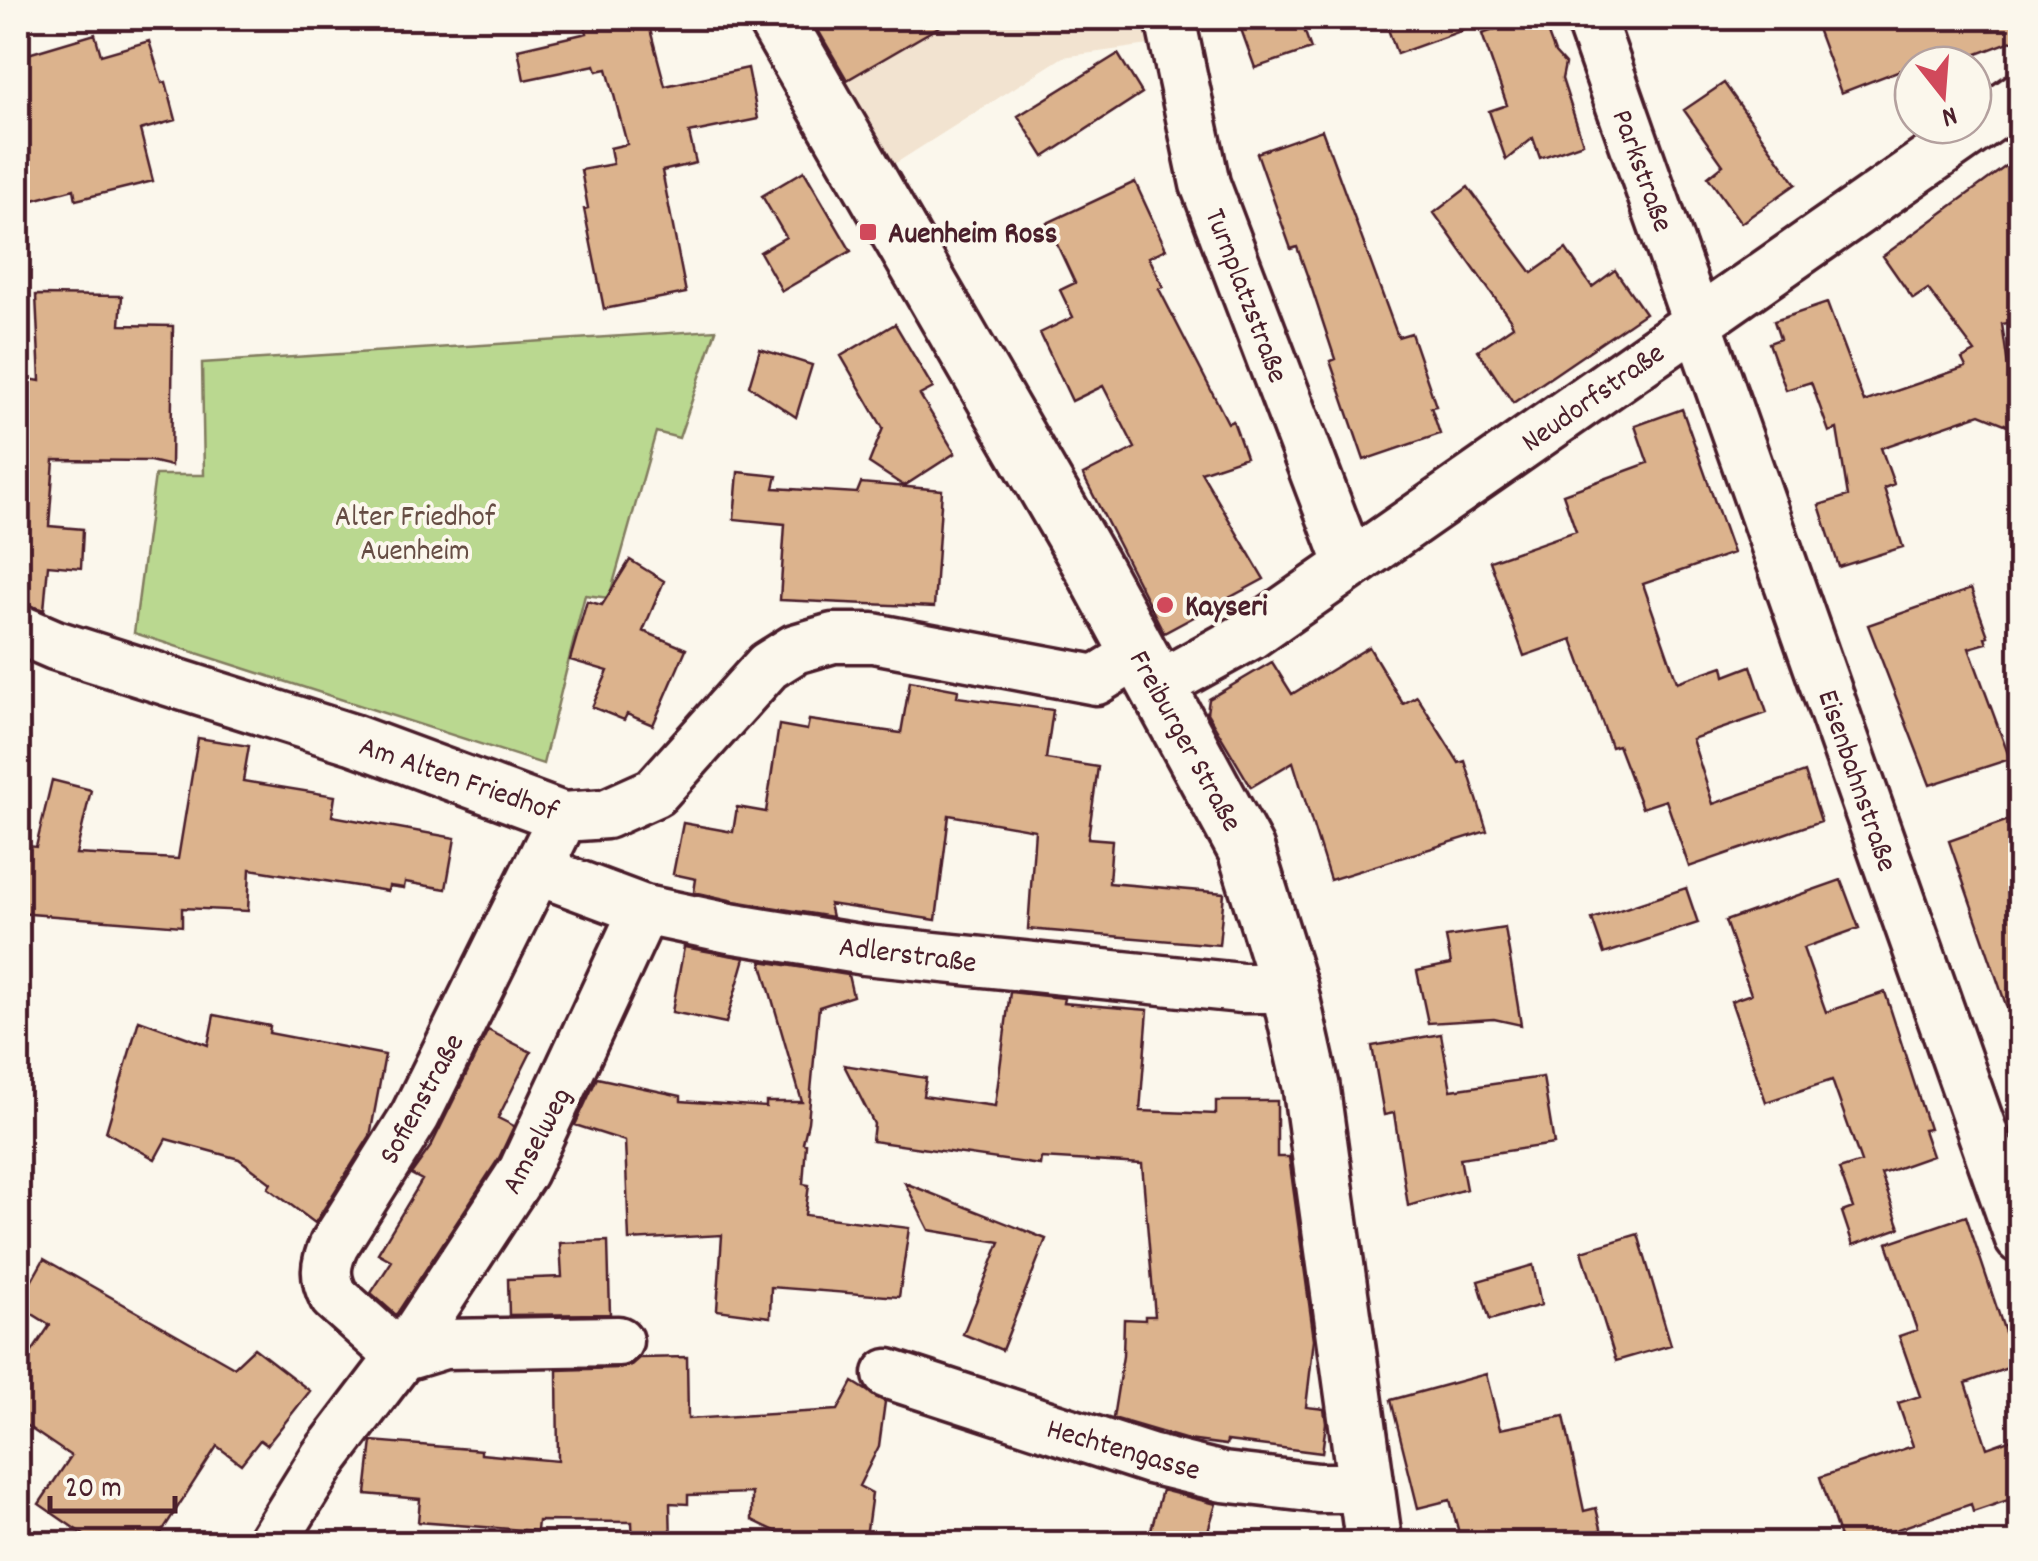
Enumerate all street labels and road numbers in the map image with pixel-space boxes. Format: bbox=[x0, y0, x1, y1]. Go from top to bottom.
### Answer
street label: Parkstraße bbox=[1598, 104, 1682, 239]
street label: Turnplatzstraße bbox=[1191, 203, 1297, 390]
street label: Neudorfstraße bbox=[1514, 334, 1675, 465]
street label: Freiburger Straße bbox=[1115, 644, 1251, 841]
street label: Eisenbahnstraße bbox=[1804, 685, 1906, 878]
street label: Am Alten Friedhof bbox=[353, 727, 564, 836]
street label: Adlerstraße bbox=[836, 928, 979, 987]
street label: Sofienstraße bbox=[370, 1027, 478, 1174]
street label: Amselweg bbox=[493, 1081, 585, 1203]
street label: Hechtengasse bbox=[1041, 1410, 1205, 1495]

